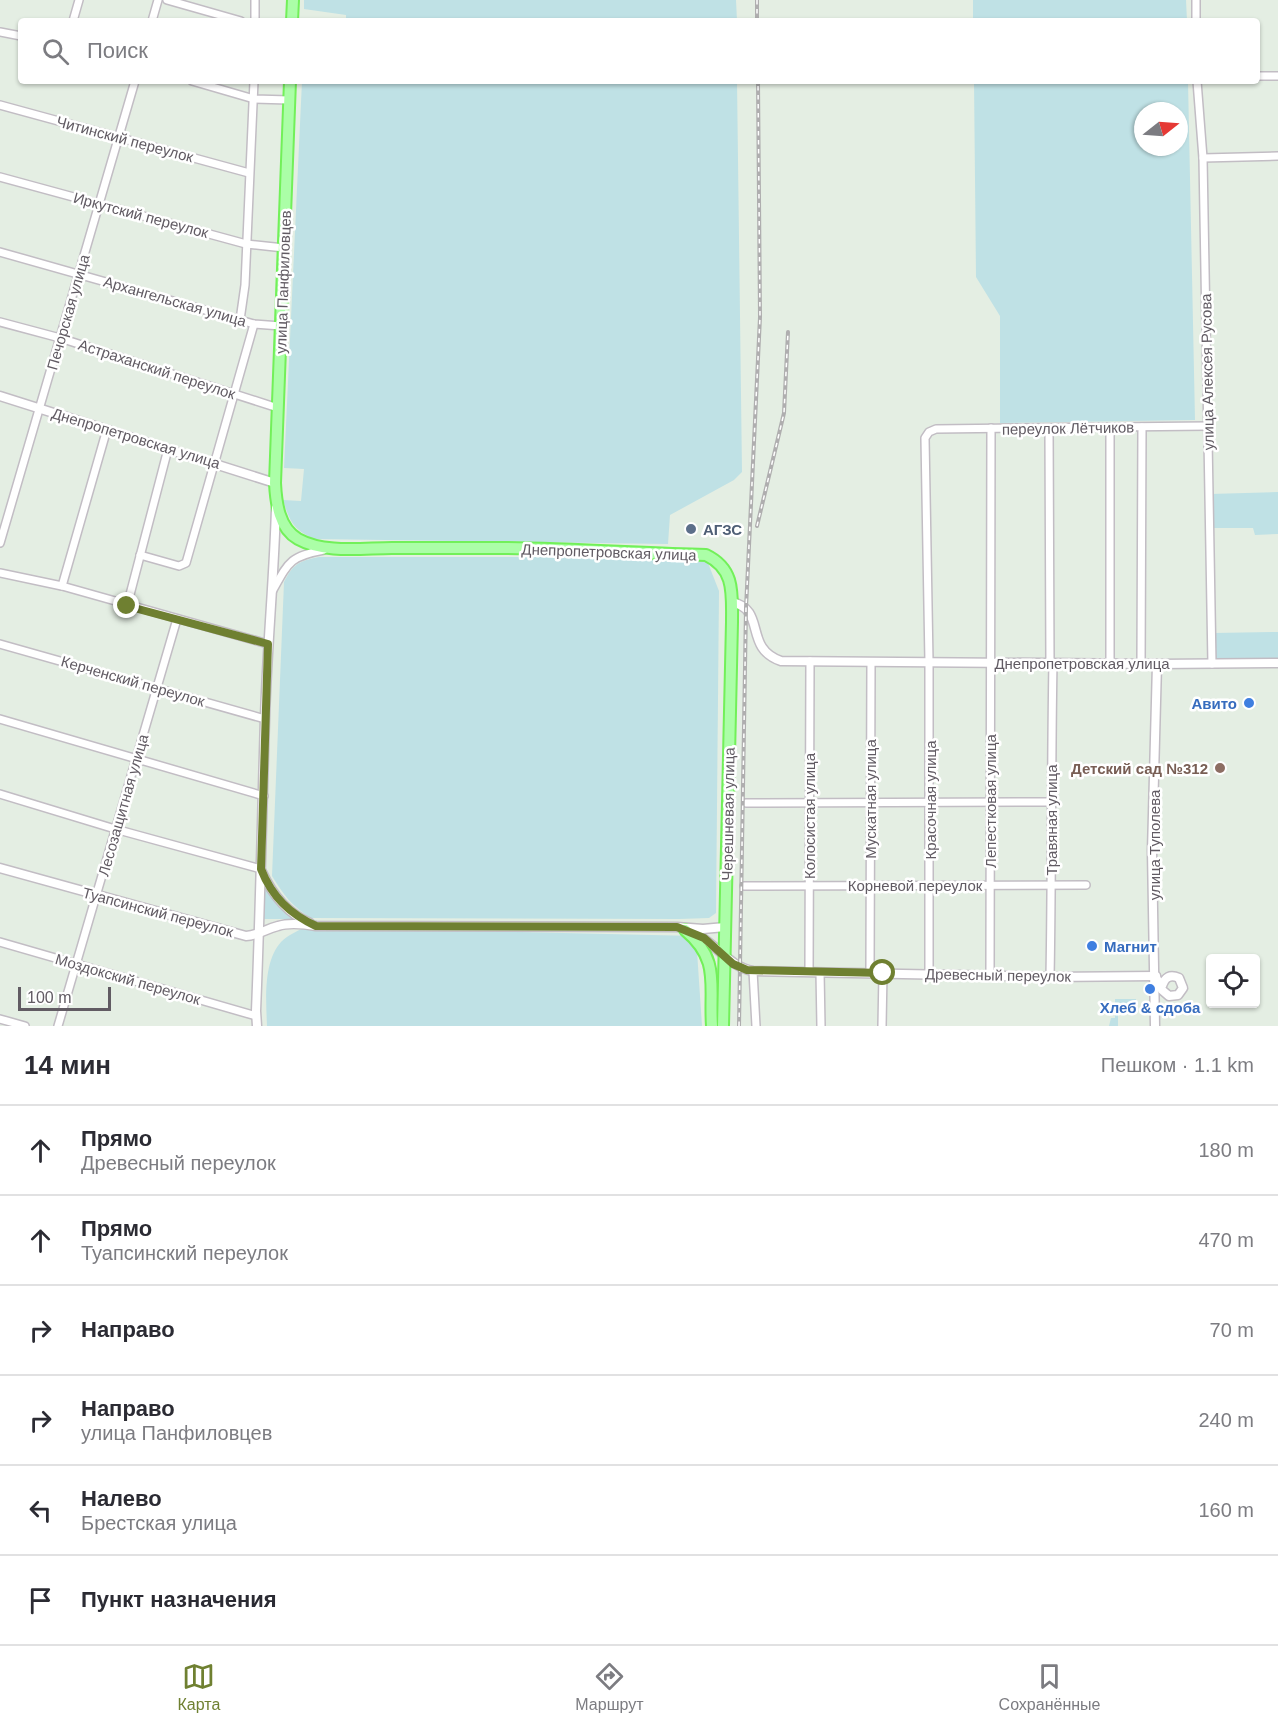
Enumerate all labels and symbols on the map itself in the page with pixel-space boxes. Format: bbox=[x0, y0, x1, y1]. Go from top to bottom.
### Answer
north arrow bbox=[1134, 102, 1188, 156]
street label: Читинский переулок bbox=[55, 113, 196, 166]
street label: Иркутский переулок bbox=[72, 189, 211, 241]
street label: улица Панфиловцев bbox=[272, 210, 294, 354]
street label: Печорская улица bbox=[43, 252, 93, 372]
street label: Архангельская улица bbox=[102, 272, 249, 330]
street label: улица Алексея Русова bbox=[1197, 293, 1217, 451]
street label: Астраханский переулок bbox=[76, 336, 238, 403]
street label: Днепропетровская улица bbox=[50, 404, 223, 472]
street label: переулок Лётчиков bbox=[1002, 418, 1134, 438]
place label: АГЗС bbox=[703, 521, 742, 538]
marker: АГЗС bbox=[684, 522, 698, 536]
street label: Днепропетровская улица bbox=[521, 540, 697, 564]
route end bbox=[113, 592, 139, 618]
street label: Керченский переулок bbox=[59, 652, 207, 710]
street label: Днепропетровская улица bbox=[994, 655, 1170, 672]
place label: Авито bbox=[1191, 695, 1237, 712]
marker: Авито bbox=[1242, 696, 1256, 710]
street label: Лесозащитная улица bbox=[95, 731, 152, 878]
street label: Лепестковая улица bbox=[982, 733, 999, 868]
street label: Мускатная улица bbox=[862, 739, 879, 859]
street label: Красочная улица bbox=[922, 740, 939, 860]
street label: Черешневая улица bbox=[718, 747, 738, 881]
street label: Колосистая улица bbox=[801, 752, 818, 879]
place label: Детский сад №312 bbox=[1071, 760, 1208, 777]
marker: Детский сад №312 bbox=[1213, 761, 1227, 775]
street label: Травяная улица bbox=[1043, 764, 1060, 876]
street label: улица Туполева bbox=[1146, 789, 1163, 900]
street label: Корневой переулок bbox=[848, 877, 983, 894]
street label: Туапсинский переулок bbox=[81, 884, 236, 940]
place label: Магнит bbox=[1104, 938, 1157, 955]
marker: Магнит bbox=[1085, 939, 1099, 953]
street label: Моздокский переулок bbox=[53, 950, 203, 1008]
route start bbox=[869, 959, 895, 985]
street label: Древесный переулок bbox=[925, 965, 1072, 985]
marker: Хлеб & сдоба bbox=[1143, 982, 1157, 996]
scale bar bbox=[18, 984, 111, 1012]
place label: Хлеб & сдоба bbox=[1100, 999, 1201, 1016]

